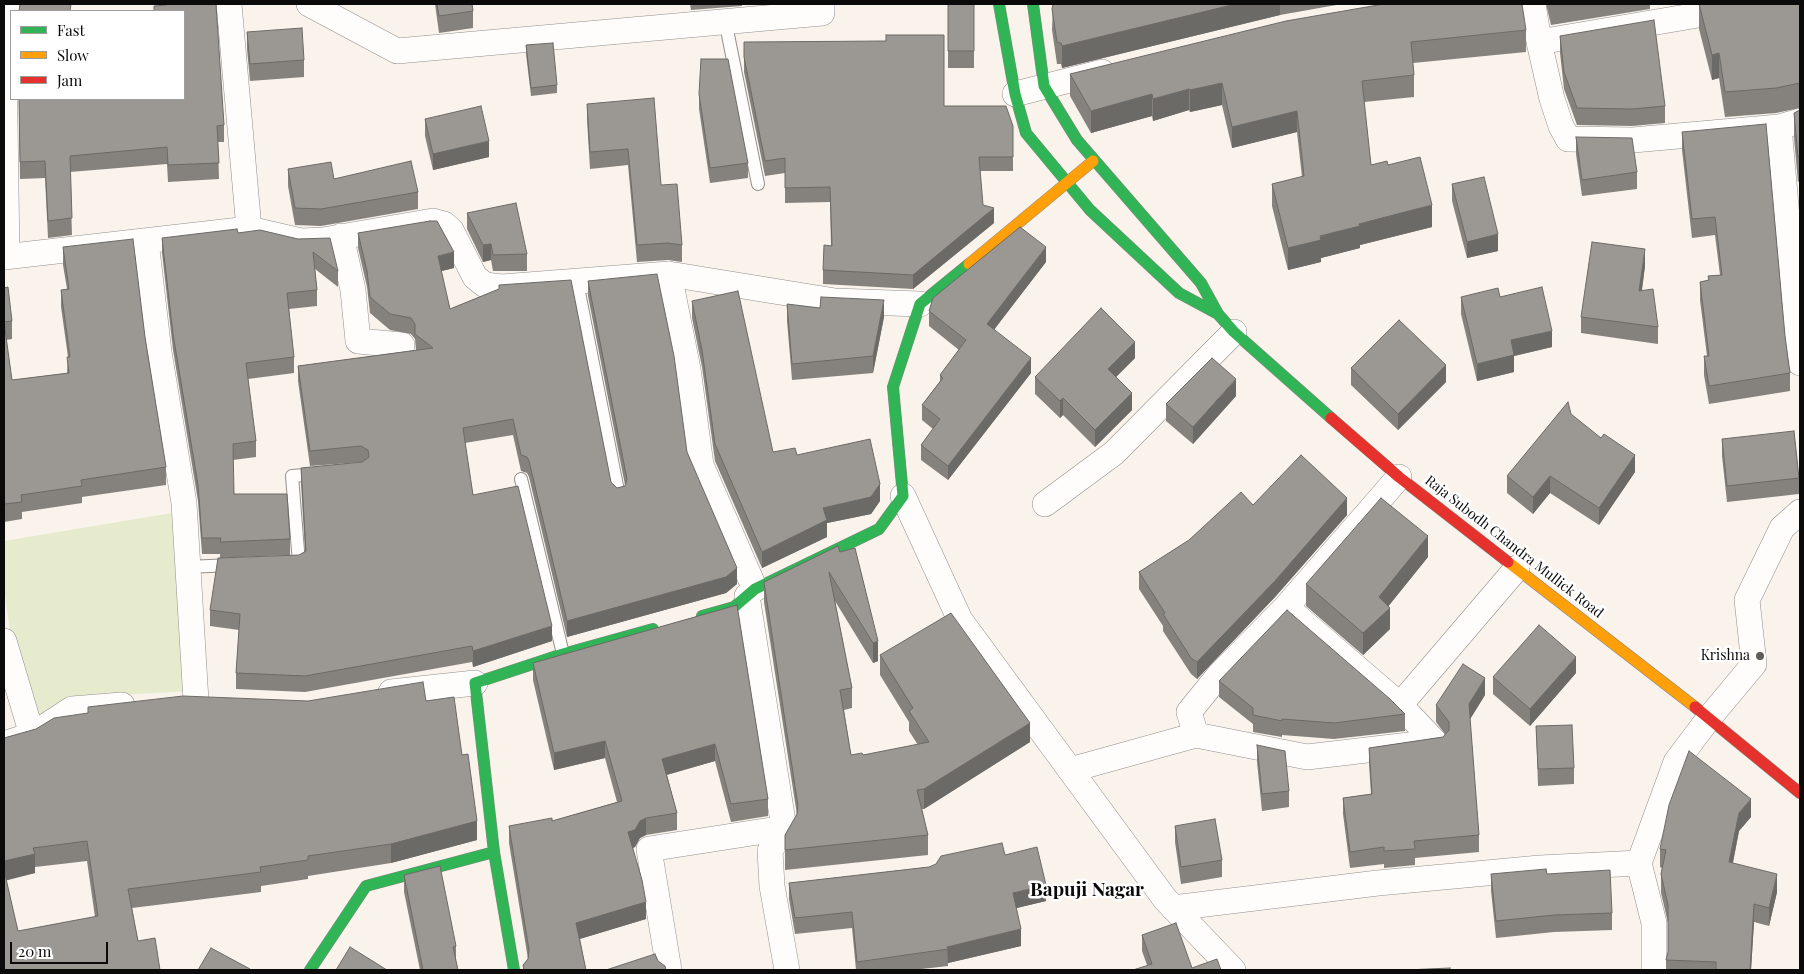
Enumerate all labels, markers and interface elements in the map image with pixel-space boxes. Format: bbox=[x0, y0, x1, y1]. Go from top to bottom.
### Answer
legend bbox=[10, 10, 185, 100]
text: Fast bbox=[57, 20, 85, 40]
text: Slow bbox=[57, 45, 89, 65]
text: Jam bbox=[57, 70, 82, 90]
street label: Raja Subodh Chandra Mullick Road bbox=[1422, 472, 1606, 622]
place label: Krishna bbox=[1701, 648, 1750, 664]
marker: Krishna bbox=[1754, 650, 1766, 662]
district label: Bapuji Nagar bbox=[1030, 879, 1144, 901]
scale bar bbox=[12, 932, 110, 964]
text: 20 m bbox=[18, 941, 51, 961]

